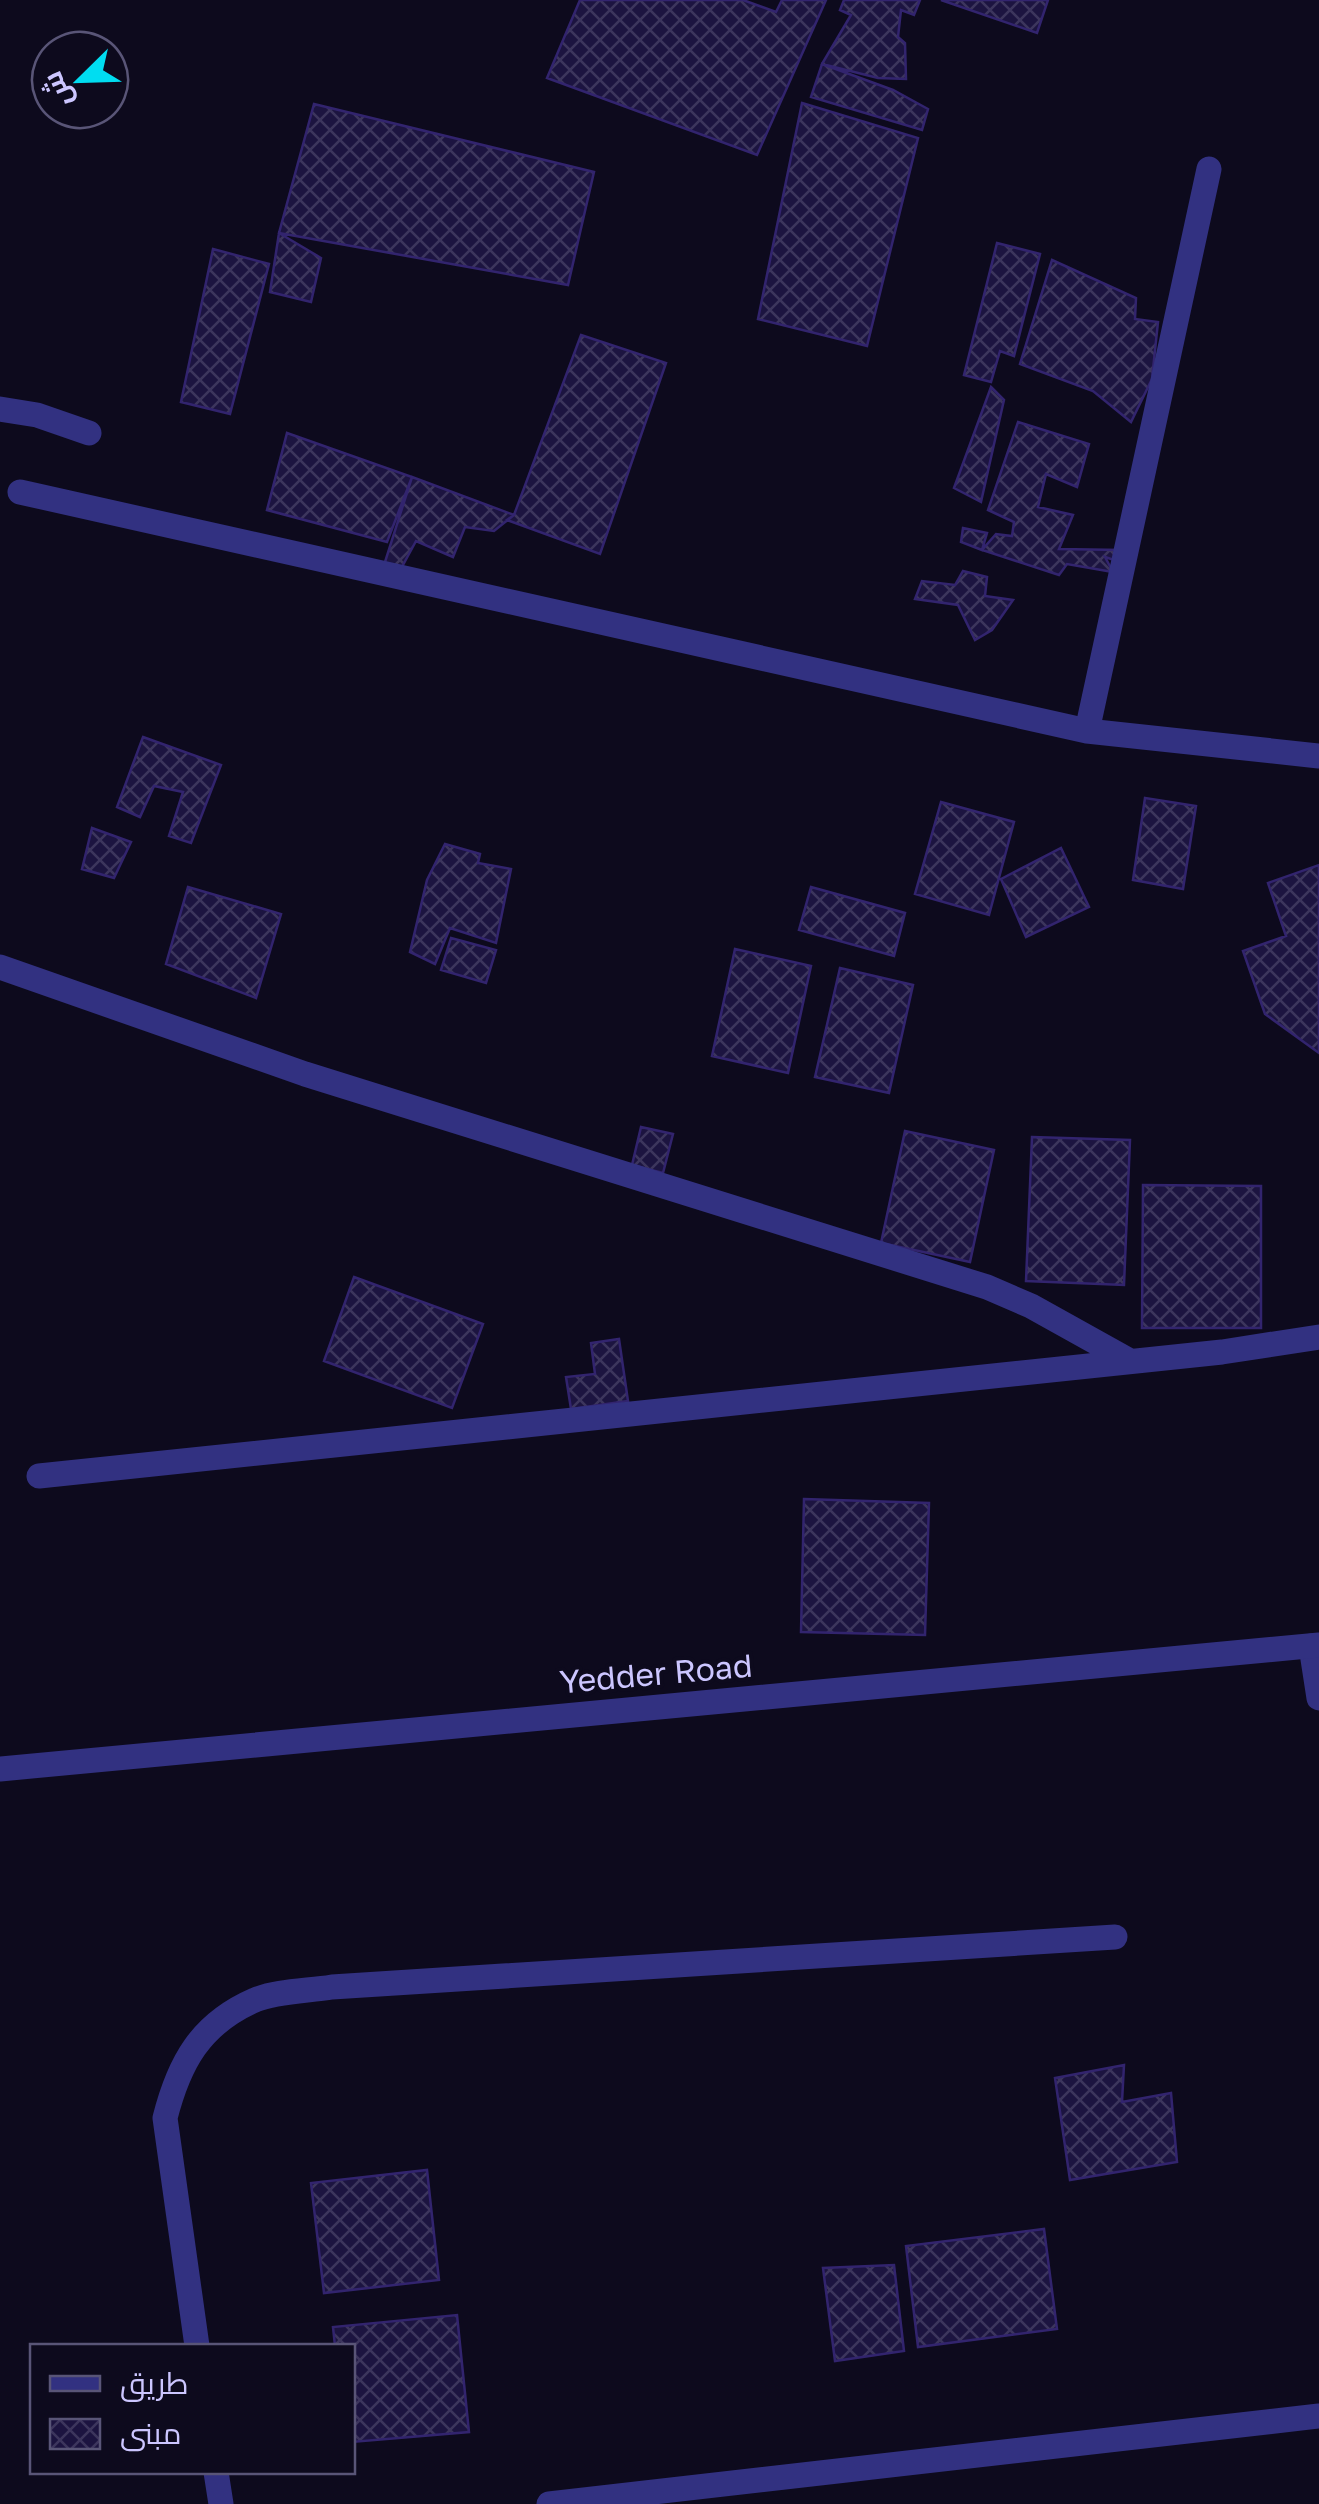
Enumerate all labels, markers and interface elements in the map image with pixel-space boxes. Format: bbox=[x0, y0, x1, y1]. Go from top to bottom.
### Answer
north arrow bbox=[30, 30, 130, 130]
text: ش bbox=[34, 67, 80, 113]
street label: Yedder Road bbox=[558, 1646, 754, 1700]
legend bbox=[30, 2344, 355, 2474]
text: طريق bbox=[120, 2365, 189, 2402]
text: مبنى bbox=[120, 2415, 181, 2452]

